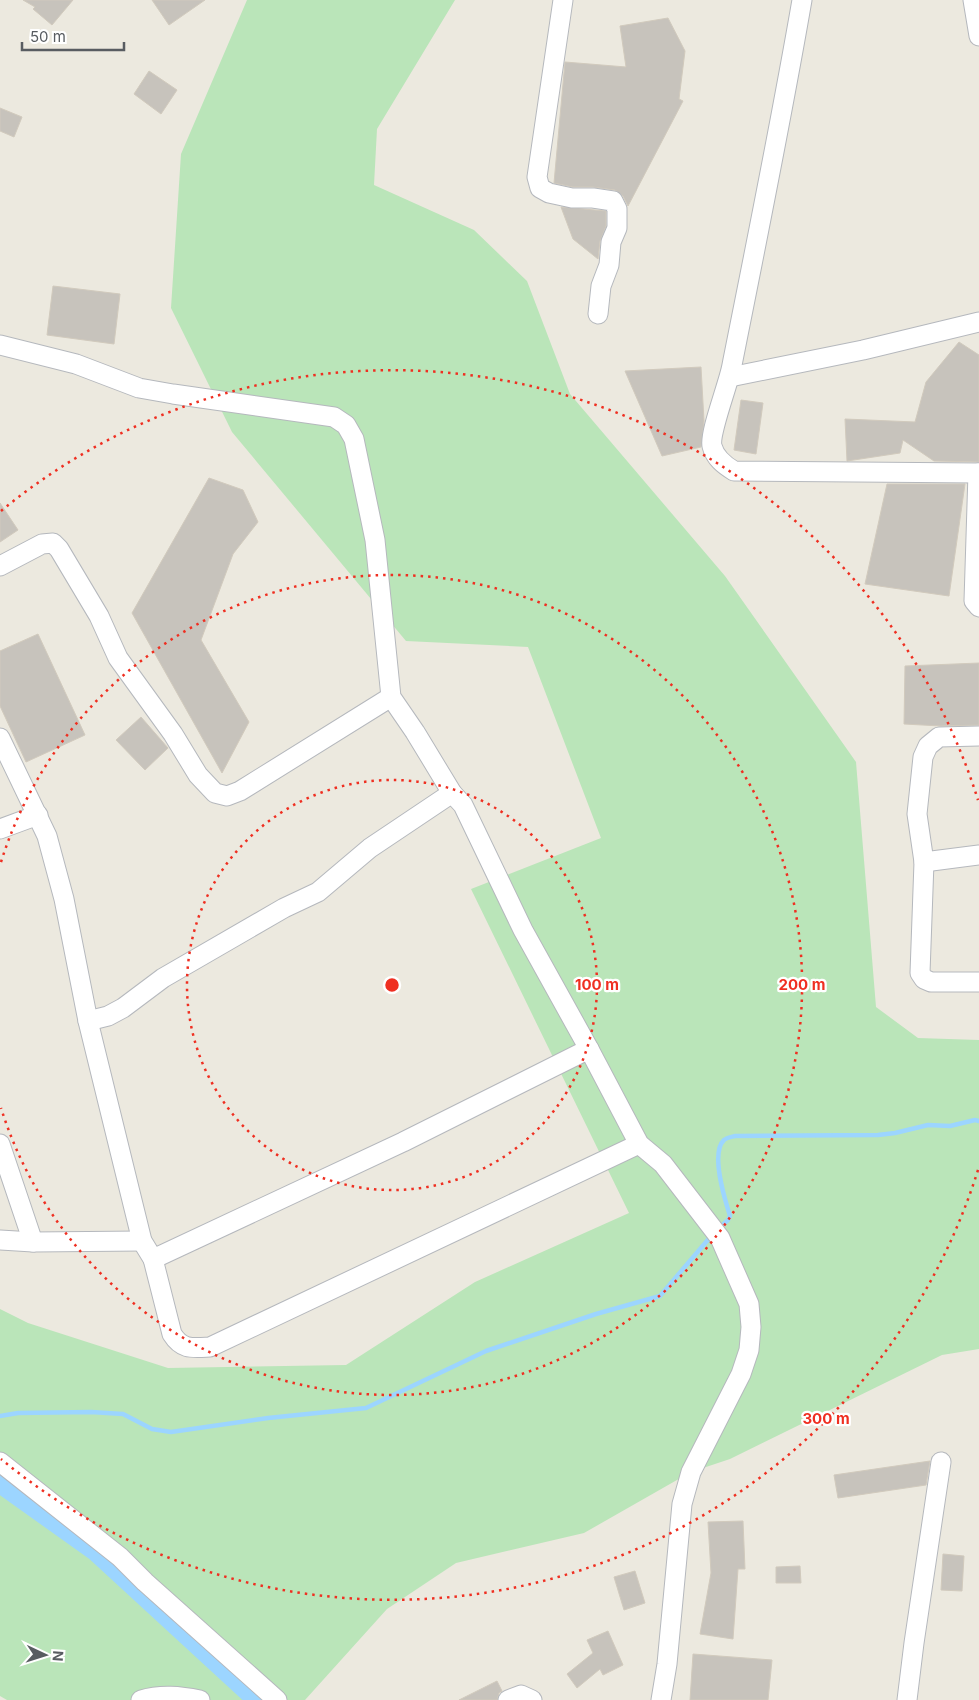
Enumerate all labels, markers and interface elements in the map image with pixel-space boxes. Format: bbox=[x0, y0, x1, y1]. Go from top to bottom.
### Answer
scale bar bbox=[22, 20, 125, 52]
text: 50 m bbox=[30, 27, 66, 46]
text: 100 m bbox=[575, 975, 619, 994]
text: 200 m bbox=[779, 975, 825, 994]
centre of rings bbox=[383, 976, 401, 994]
text: 300 m bbox=[802, 1409, 850, 1428]
north arrow bbox=[20, 1630, 70, 1680]
text: N bbox=[50, 1650, 67, 1662]

